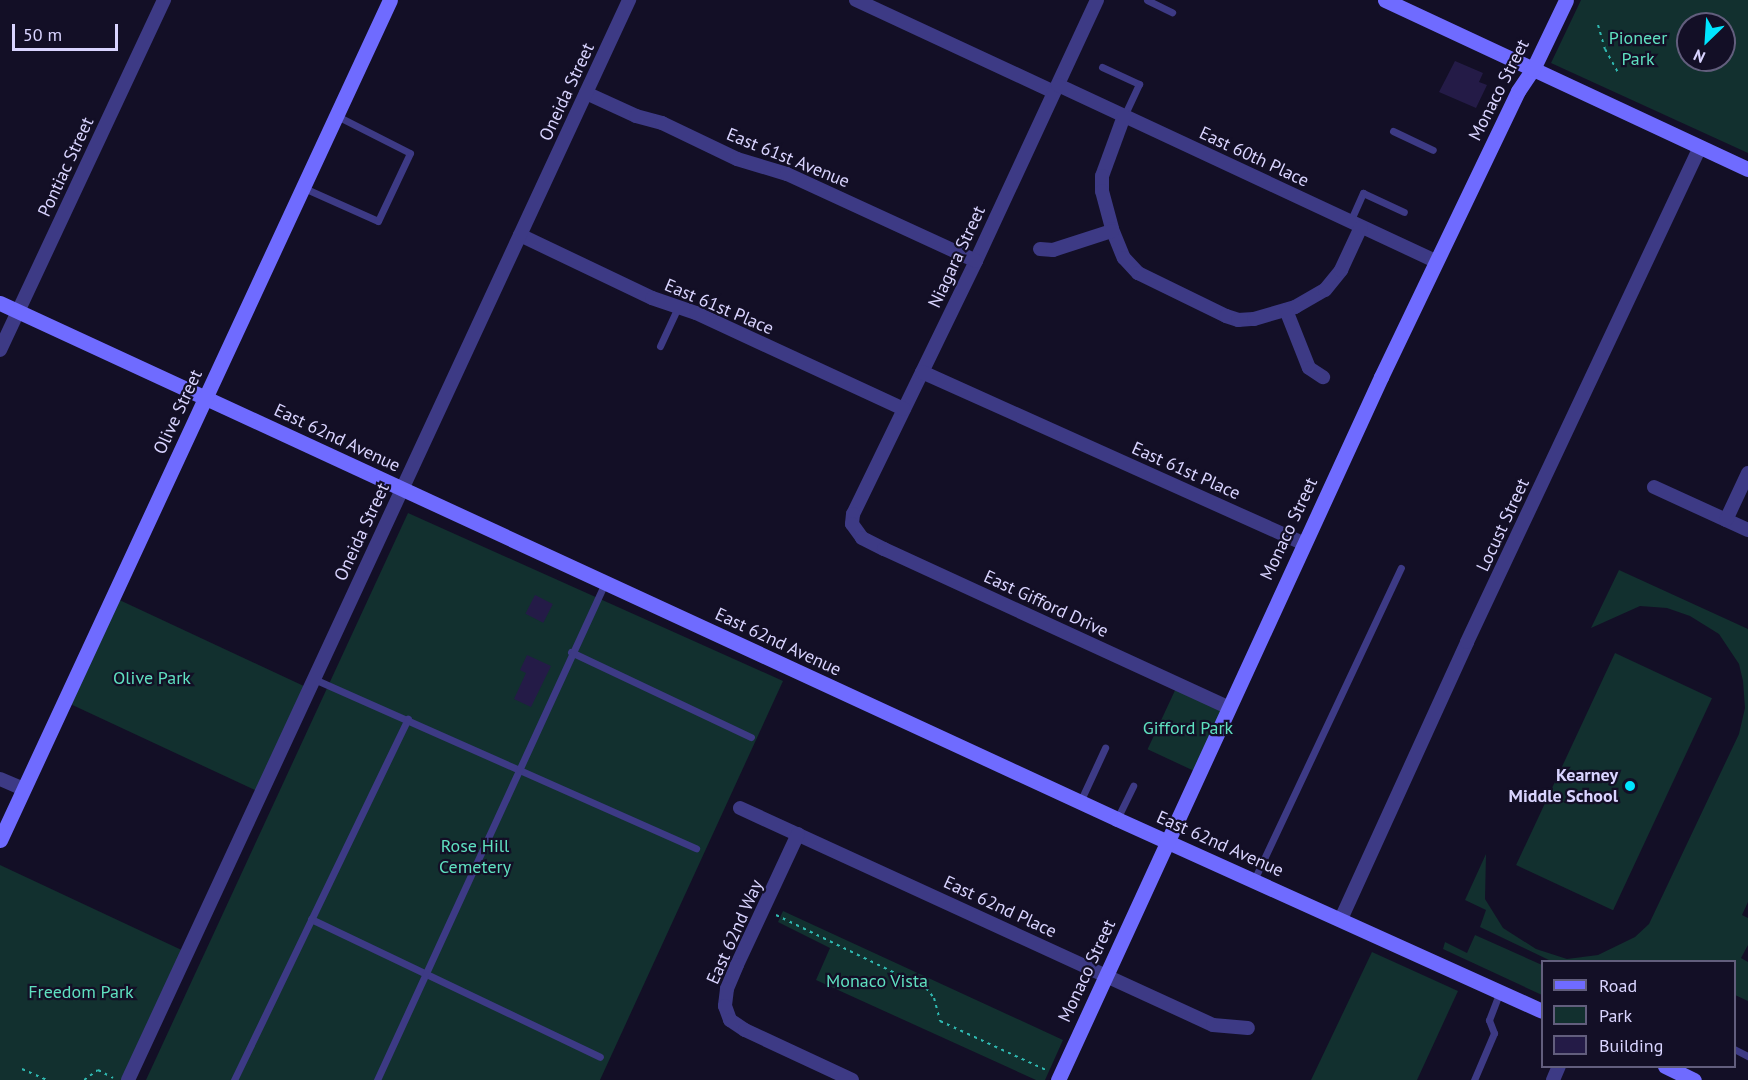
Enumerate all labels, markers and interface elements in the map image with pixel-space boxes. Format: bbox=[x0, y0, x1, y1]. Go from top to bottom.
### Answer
scale bar bbox=[15, 12, 122, 50]
north arrow bbox=[1676, 12, 1736, 72]
text: 50 m bbox=[23, 23, 62, 46]
park label: Pioneer Park bbox=[1609, 28, 1667, 70]
street label: Monaco Street bbox=[1464, 36, 1534, 144]
street label: Oneida Street bbox=[535, 40, 599, 144]
text: N bbox=[1690, 45, 1708, 68]
street label: Pontiac Street bbox=[33, 114, 99, 220]
street label: East 60th Place bbox=[1196, 122, 1312, 192]
street label: East 61st Avenue bbox=[723, 123, 853, 193]
street label: Niagara Street bbox=[924, 202, 990, 312]
street label: East 61st Place bbox=[661, 274, 777, 340]
street label: Olive Street bbox=[149, 366, 207, 458]
street label: East 62nd Avenue bbox=[270, 399, 404, 477]
street label: East 61st Place bbox=[1129, 437, 1243, 505]
street label: Monaco Street bbox=[1256, 474, 1322, 584]
street label: Locust Street bbox=[1472, 475, 1534, 575]
street label: Oneida Street bbox=[330, 480, 394, 584]
street label: East Gifford Drive bbox=[980, 566, 1112, 642]
street label: East 62nd Avenue bbox=[711, 603, 845, 681]
park label: Olive Park bbox=[113, 667, 191, 689]
park label: Gifford Park bbox=[1143, 717, 1233, 739]
place label: Kearney Middle School bbox=[1509, 765, 1618, 808]
marker: Kearney Middle School bbox=[1623, 779, 1637, 793]
street label: East 62nd Avenue bbox=[1153, 806, 1287, 882]
park label: Rose Hill Cemetery bbox=[439, 836, 511, 878]
street label: East 62nd Place bbox=[940, 871, 1060, 943]
street label: East 62nd Way bbox=[702, 876, 768, 988]
street label: Monaco Street bbox=[1054, 916, 1120, 1026]
legend bbox=[1541, 960, 1736, 1068]
park label: Monaco Vista bbox=[826, 970, 928, 992]
text: Road bbox=[1599, 974, 1637, 997]
park label: Freedom Park bbox=[28, 981, 134, 1003]
text: Park bbox=[1599, 1004, 1632, 1027]
text: Building bbox=[1599, 1034, 1663, 1057]

